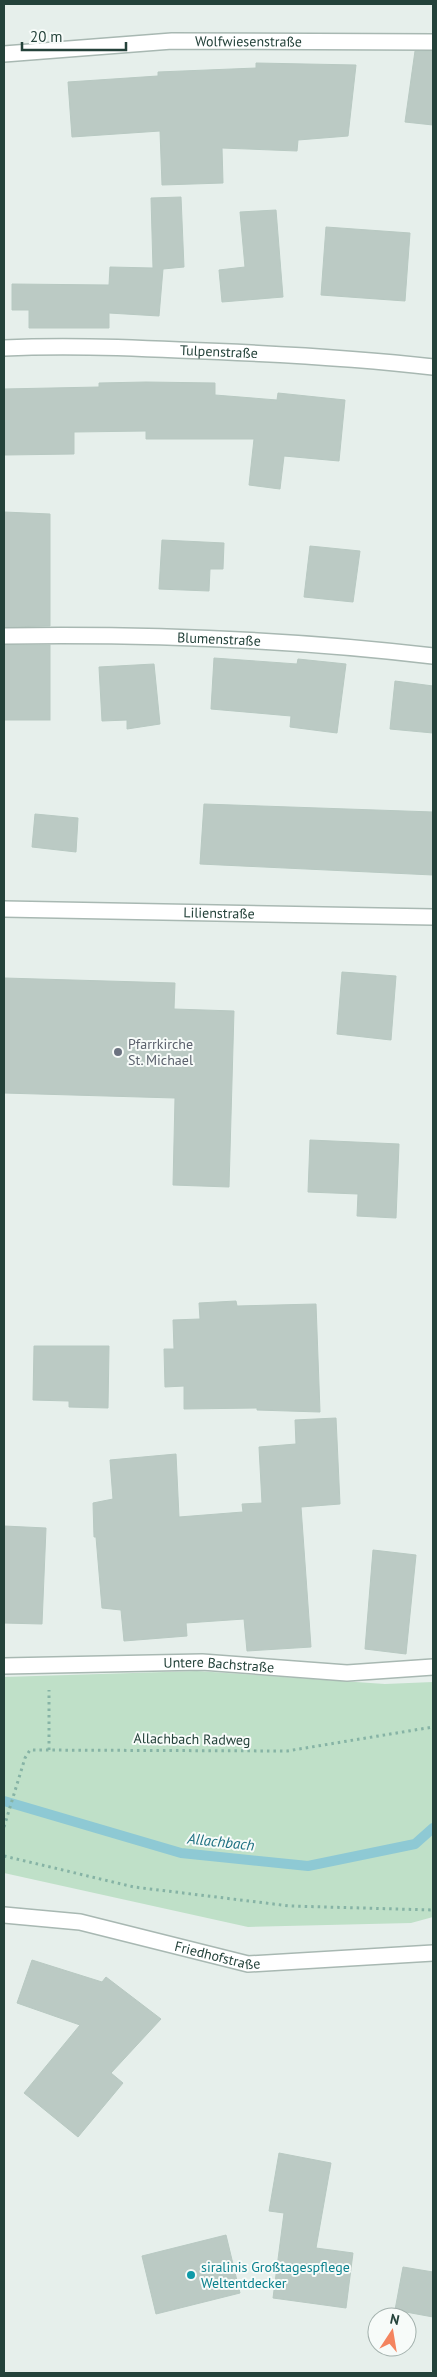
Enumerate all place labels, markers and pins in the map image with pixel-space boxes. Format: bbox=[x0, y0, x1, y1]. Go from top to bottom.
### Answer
place label: Pfarrkirche St. Michael bbox=[128, 1035, 193, 1069]
marker: Pfarrkirche St. Michael bbox=[112, 1046, 124, 1058]
place label: siralinis Großtagespflege Weltentdecker bbox=[201, 2258, 350, 2292]
marker: siralinis Großtagespflege Weltentdecker bbox=[185, 2269, 197, 2281]

